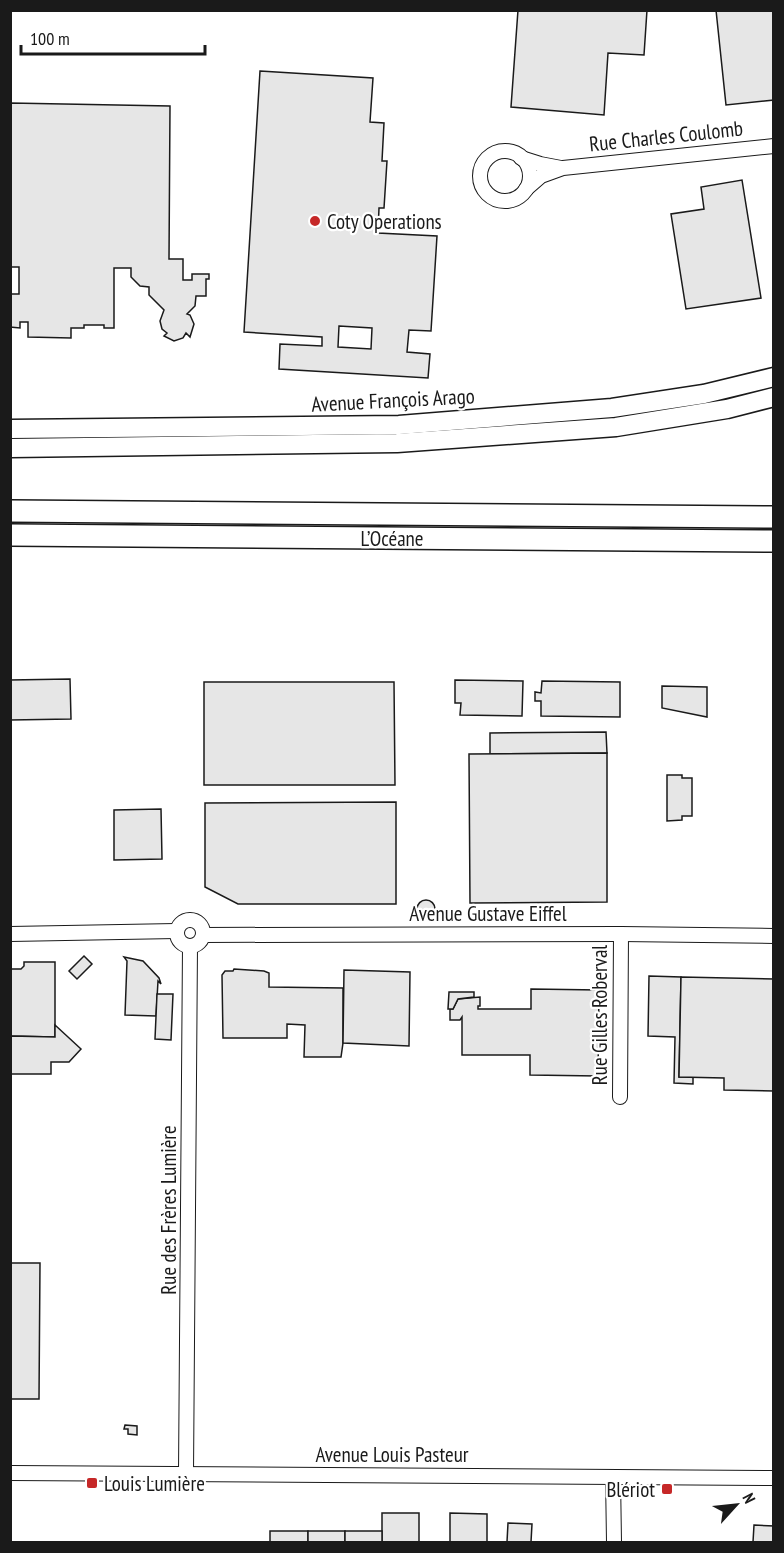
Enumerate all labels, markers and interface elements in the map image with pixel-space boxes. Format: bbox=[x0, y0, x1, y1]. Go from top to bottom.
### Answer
scale bar bbox=[21, 18, 206, 56]
text: 100 m bbox=[30, 27, 70, 50]
street label: Rue Charles Coulomb bbox=[588, 115, 744, 157]
place label: Coty Operations bbox=[327, 208, 442, 235]
marker: Coty Operations bbox=[308, 214, 322, 228]
street label: Avenue François Arago bbox=[311, 382, 475, 418]
street label: L’Océane bbox=[361, 525, 423, 552]
street label: Avenue Gustave Eiffel bbox=[409, 900, 567, 927]
street label: Rue Gilles Roberval bbox=[586, 945, 613, 1085]
street label: Rue des Frères Lumière bbox=[155, 1125, 182, 1295]
street label: Avenue Louis Pasteur bbox=[315, 1441, 469, 1468]
place label: Louis Lumière bbox=[104, 1470, 205, 1497]
north arrow bbox=[706, 1475, 766, 1535]
marker: Louis Lumière bbox=[85, 1476, 99, 1490]
place label: Blériot bbox=[606, 1476, 655, 1503]
marker: Blériot bbox=[660, 1482, 674, 1496]
text: N bbox=[738, 1490, 760, 1507]

